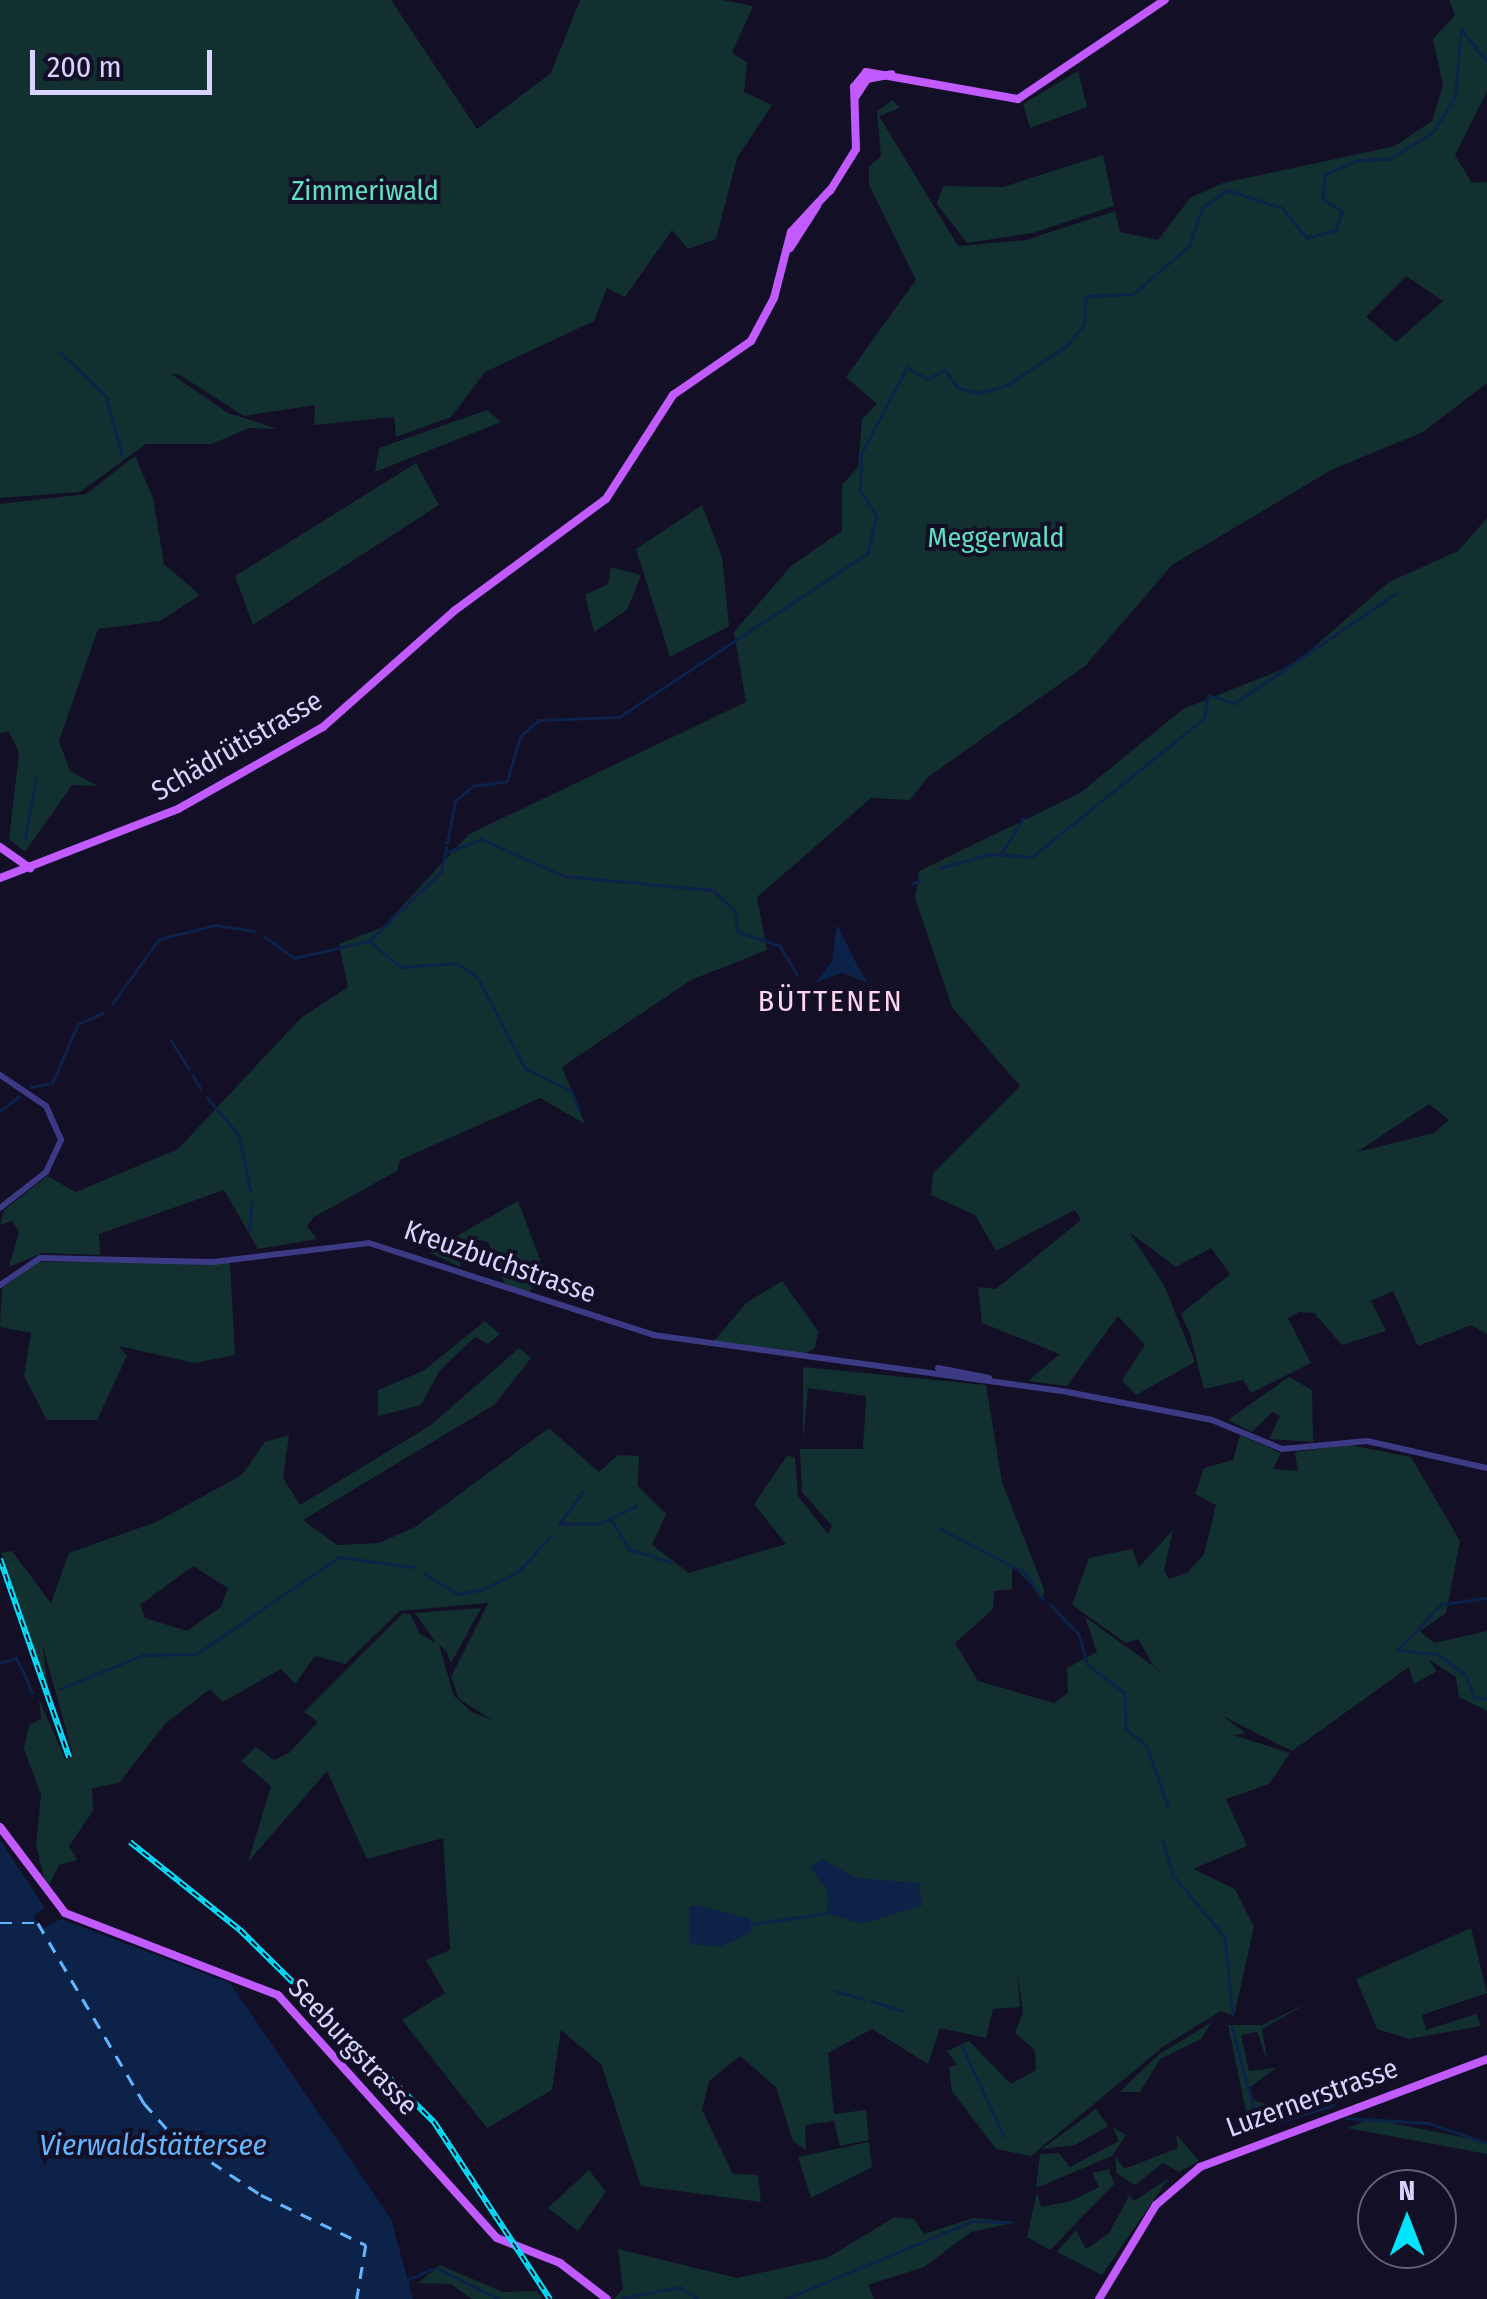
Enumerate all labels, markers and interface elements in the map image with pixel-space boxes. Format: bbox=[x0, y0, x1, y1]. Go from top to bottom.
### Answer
scale bar bbox=[35, 30, 218, 92]
text: 200 m bbox=[47, 49, 122, 85]
park label: Zimmeriwald bbox=[291, 174, 439, 208]
park label: Meggerwald bbox=[928, 521, 1064, 555]
street label: Schädrütistrasse bbox=[146, 684, 328, 808]
district label: BÜTTENEN bbox=[758, 983, 904, 1019]
street label: Kreuzbuchstrasse bbox=[400, 1213, 600, 1311]
street label: Seeburgstrasse bbox=[281, 1972, 425, 2122]
street label: Luzernerstrasse bbox=[1222, 2051, 1402, 2145]
water label: Vierwaldstättersee bbox=[39, 2127, 267, 2163]
north arrow bbox=[1357, 2169, 1457, 2269]
text: N bbox=[1399, 2174, 1415, 2207]

